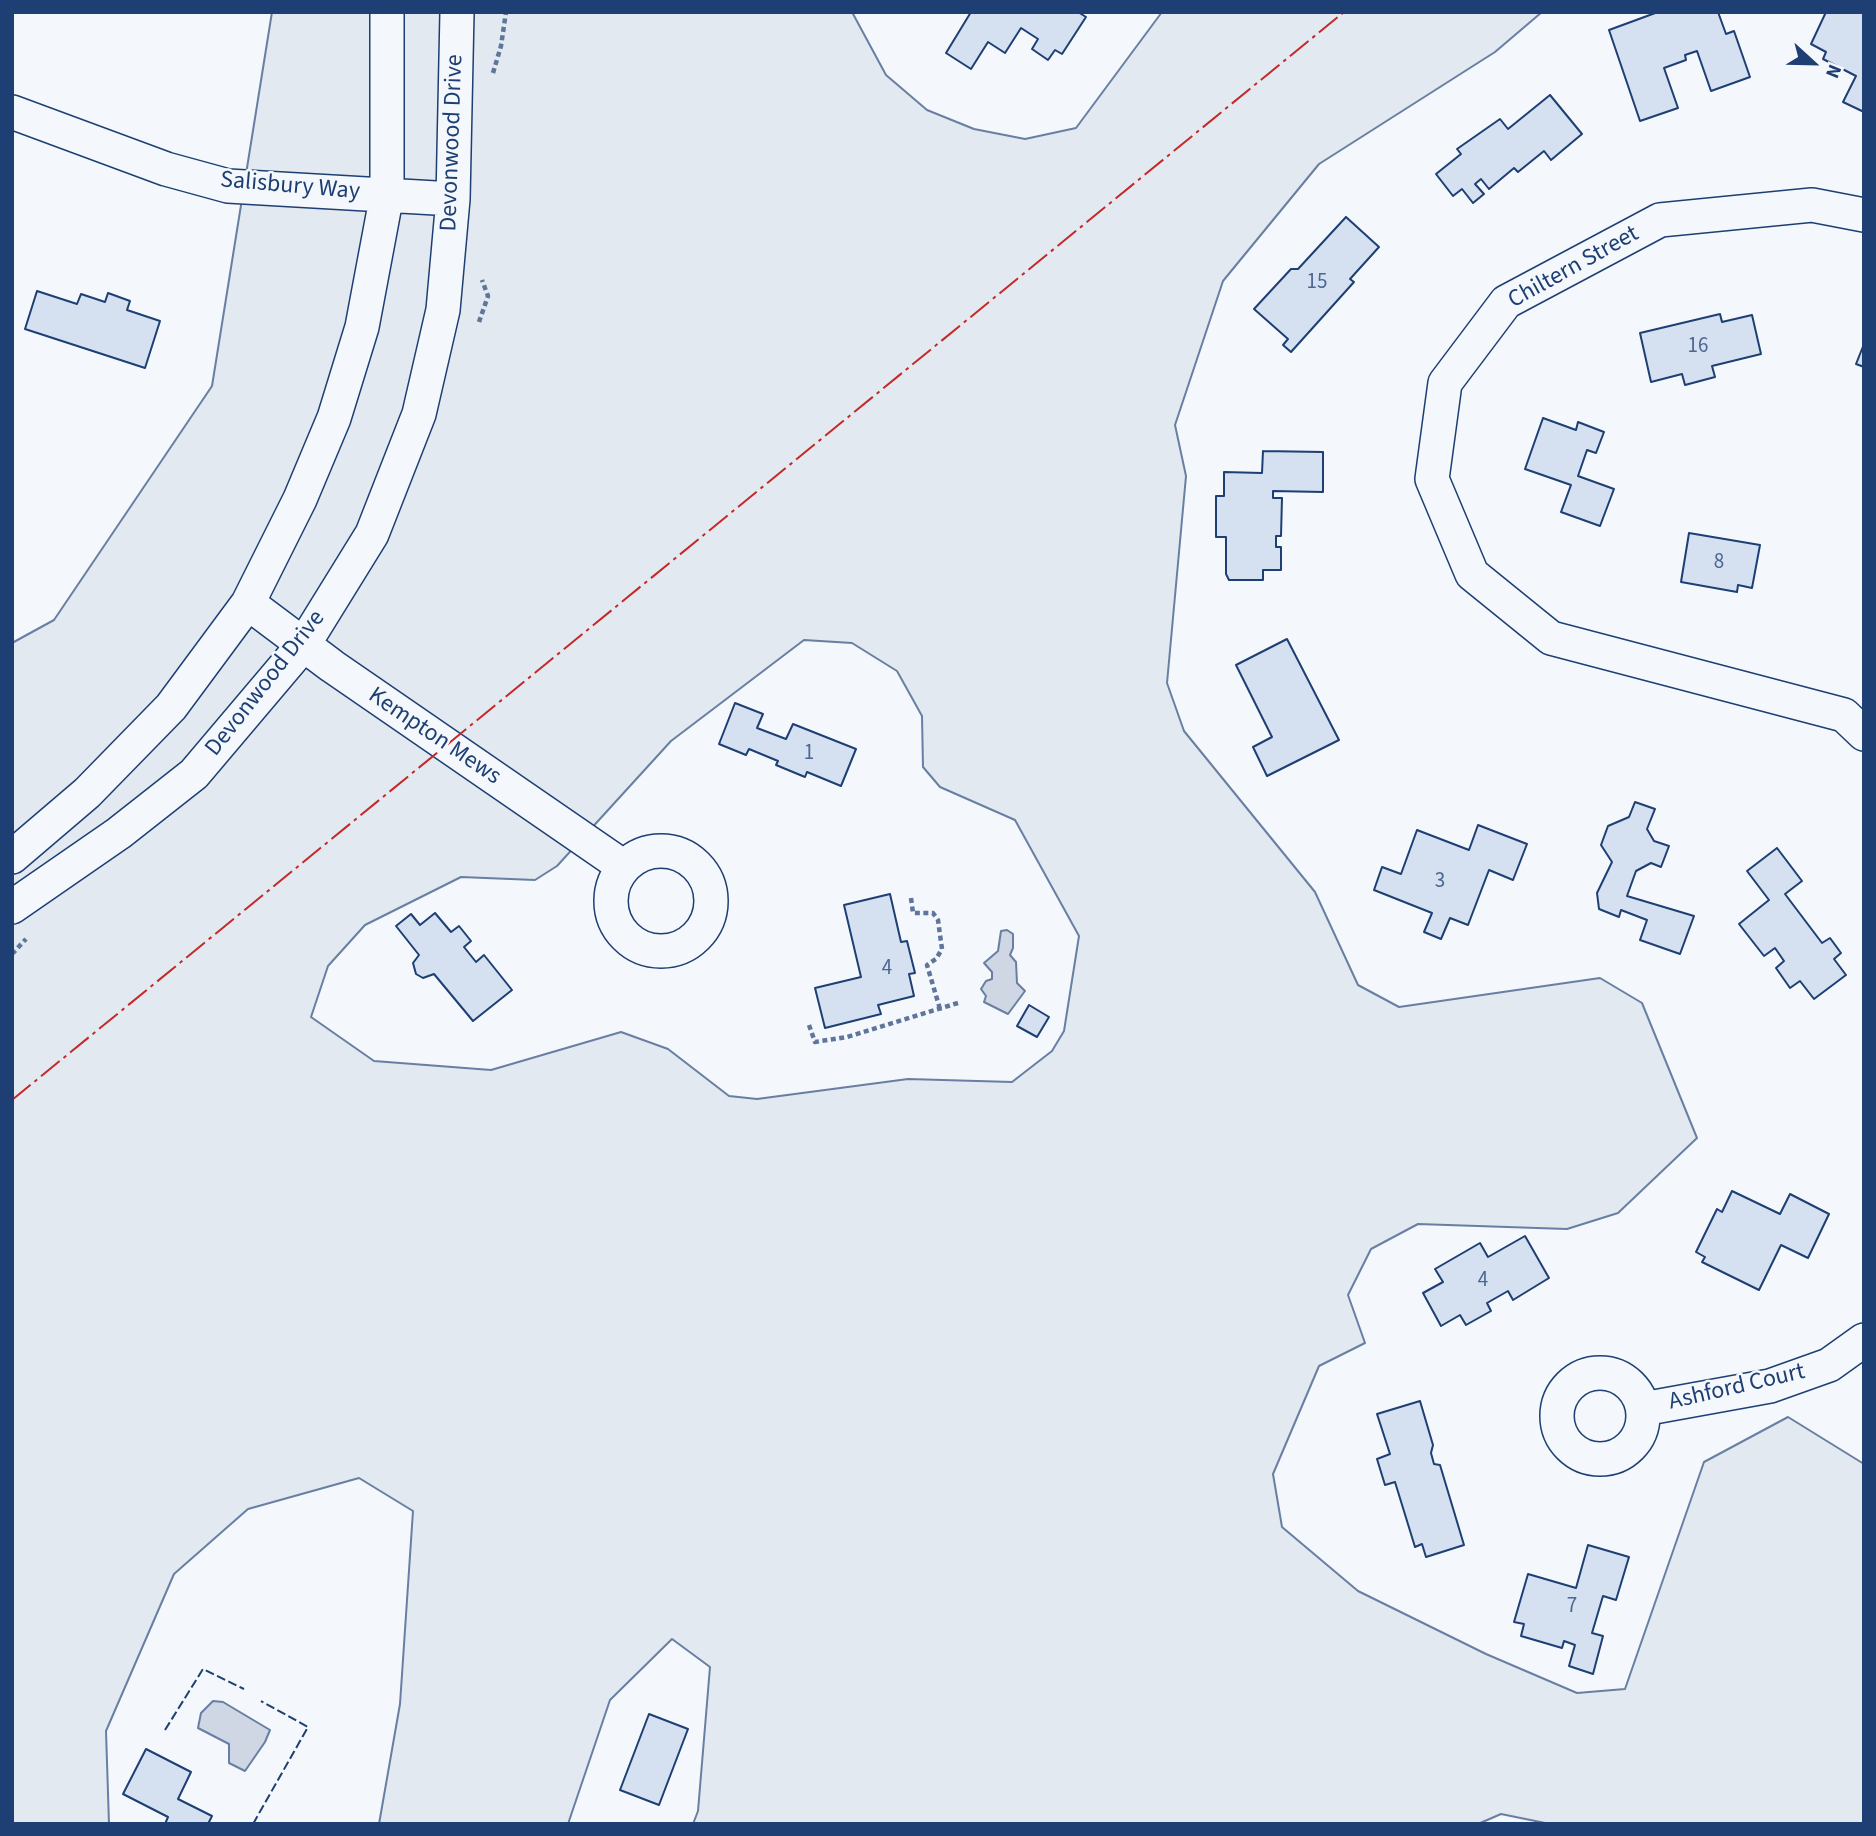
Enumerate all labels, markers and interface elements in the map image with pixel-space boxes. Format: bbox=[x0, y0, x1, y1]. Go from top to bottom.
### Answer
north arrow bbox=[1778, 28, 1848, 98]
street label: Devonwood Drive bbox=[436, 54, 470, 232]
text: N bbox=[1818, 60, 1848, 82]
street label: Salisbury Way bbox=[219, 167, 361, 207]
street label: Chiltern Street bbox=[1504, 220, 1644, 316]
house number: 15 bbox=[1307, 270, 1327, 296]
house number: 16 bbox=[1688, 334, 1708, 360]
house number: 8 bbox=[1714, 550, 1724, 576]
street label: Devonwood Drive bbox=[200, 605, 332, 763]
street label: Kempton Mews bbox=[362, 682, 506, 792]
house number: 1 bbox=[804, 741, 814, 767]
house number: 3 bbox=[1435, 869, 1445, 895]
house number: 4 bbox=[882, 956, 892, 982]
house number: 4 bbox=[1478, 1268, 1488, 1294]
street label: Ashford Court bbox=[1666, 1358, 1808, 1418]
house number: 7 bbox=[1567, 1594, 1577, 1620]

